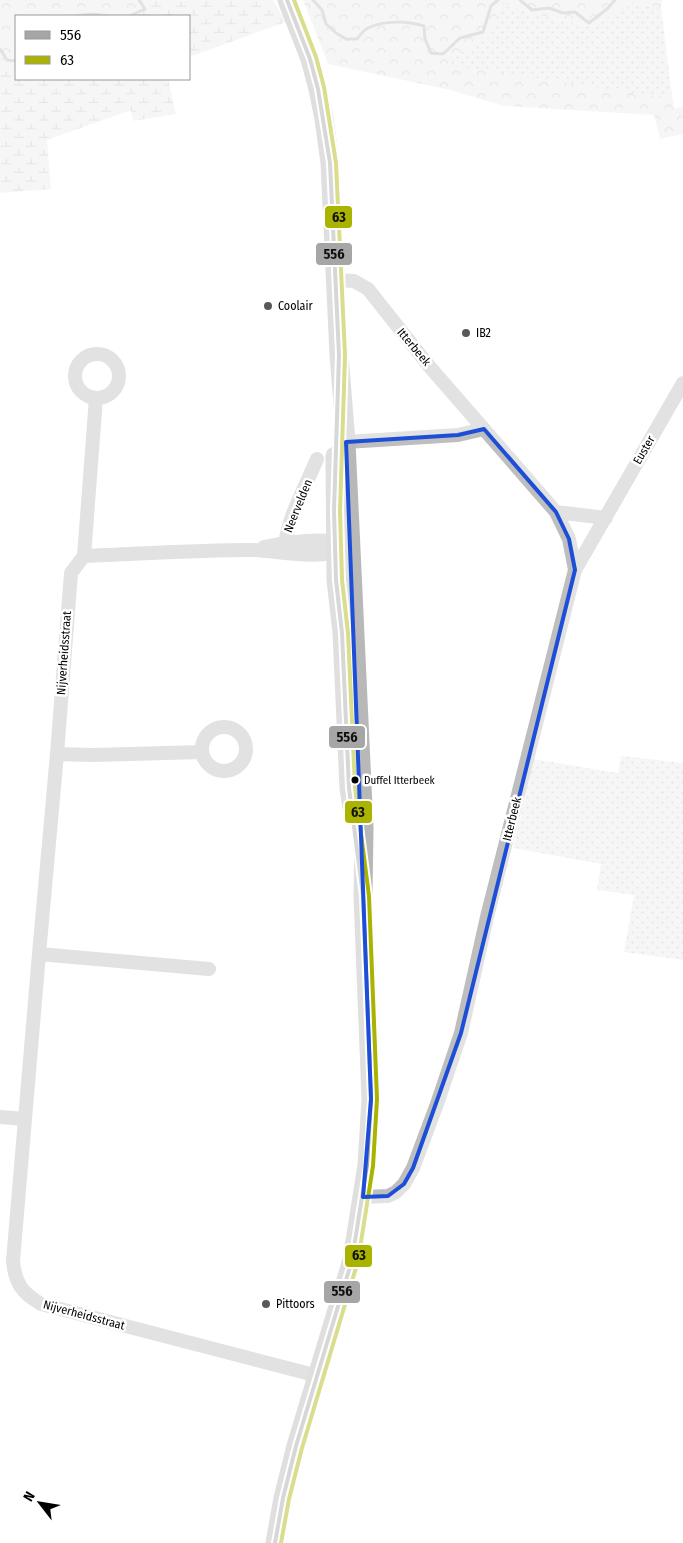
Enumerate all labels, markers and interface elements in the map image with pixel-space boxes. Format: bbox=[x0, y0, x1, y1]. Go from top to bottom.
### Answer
legend bbox=[15, 15, 190, 80]
text: 556 bbox=[60, 26, 81, 44]
text: 63 bbox=[60, 51, 74, 69]
line badge: 63 bbox=[324, 205, 353, 229]
text: 63 bbox=[332, 209, 346, 226]
line badge: 556 bbox=[315, 242, 353, 266]
text: 556 bbox=[324, 246, 345, 263]
place label: Coolair bbox=[278, 299, 313, 313]
marker: Coolair bbox=[262, 300, 274, 312]
street label: Itterbeek bbox=[394, 325, 434, 369]
place label: IB2 bbox=[476, 326, 491, 340]
marker: IB2 bbox=[460, 327, 472, 339]
street label: Euster bbox=[630, 433, 658, 467]
street label: Neervelden bbox=[281, 477, 315, 535]
street label: Nijverheidsstraat bbox=[54, 611, 74, 695]
line badge: 556 bbox=[328, 725, 366, 749]
text: 556 bbox=[337, 729, 358, 746]
place label: Duffel Itterbeek bbox=[364, 774, 436, 787]
marker: Duffel Itterbeek bbox=[350, 775, 360, 785]
street label: Itterbeek bbox=[500, 795, 524, 842]
line badge: 63 bbox=[344, 800, 373, 824]
text: 63 bbox=[351, 804, 365, 821]
line badge: 63 bbox=[344, 1244, 373, 1268]
text: 63 bbox=[352, 1247, 366, 1264]
line badge: 556 bbox=[323, 1280, 361, 1304]
text: 556 bbox=[332, 1283, 353, 1300]
street label: Nijverheidsstraat bbox=[42, 1297, 126, 1333]
place label: Pittoors bbox=[276, 1297, 315, 1311]
marker: Pittoors bbox=[260, 1298, 272, 1310]
north arrow bbox=[15, 1478, 65, 1528]
text: N bbox=[20, 1489, 39, 1505]

